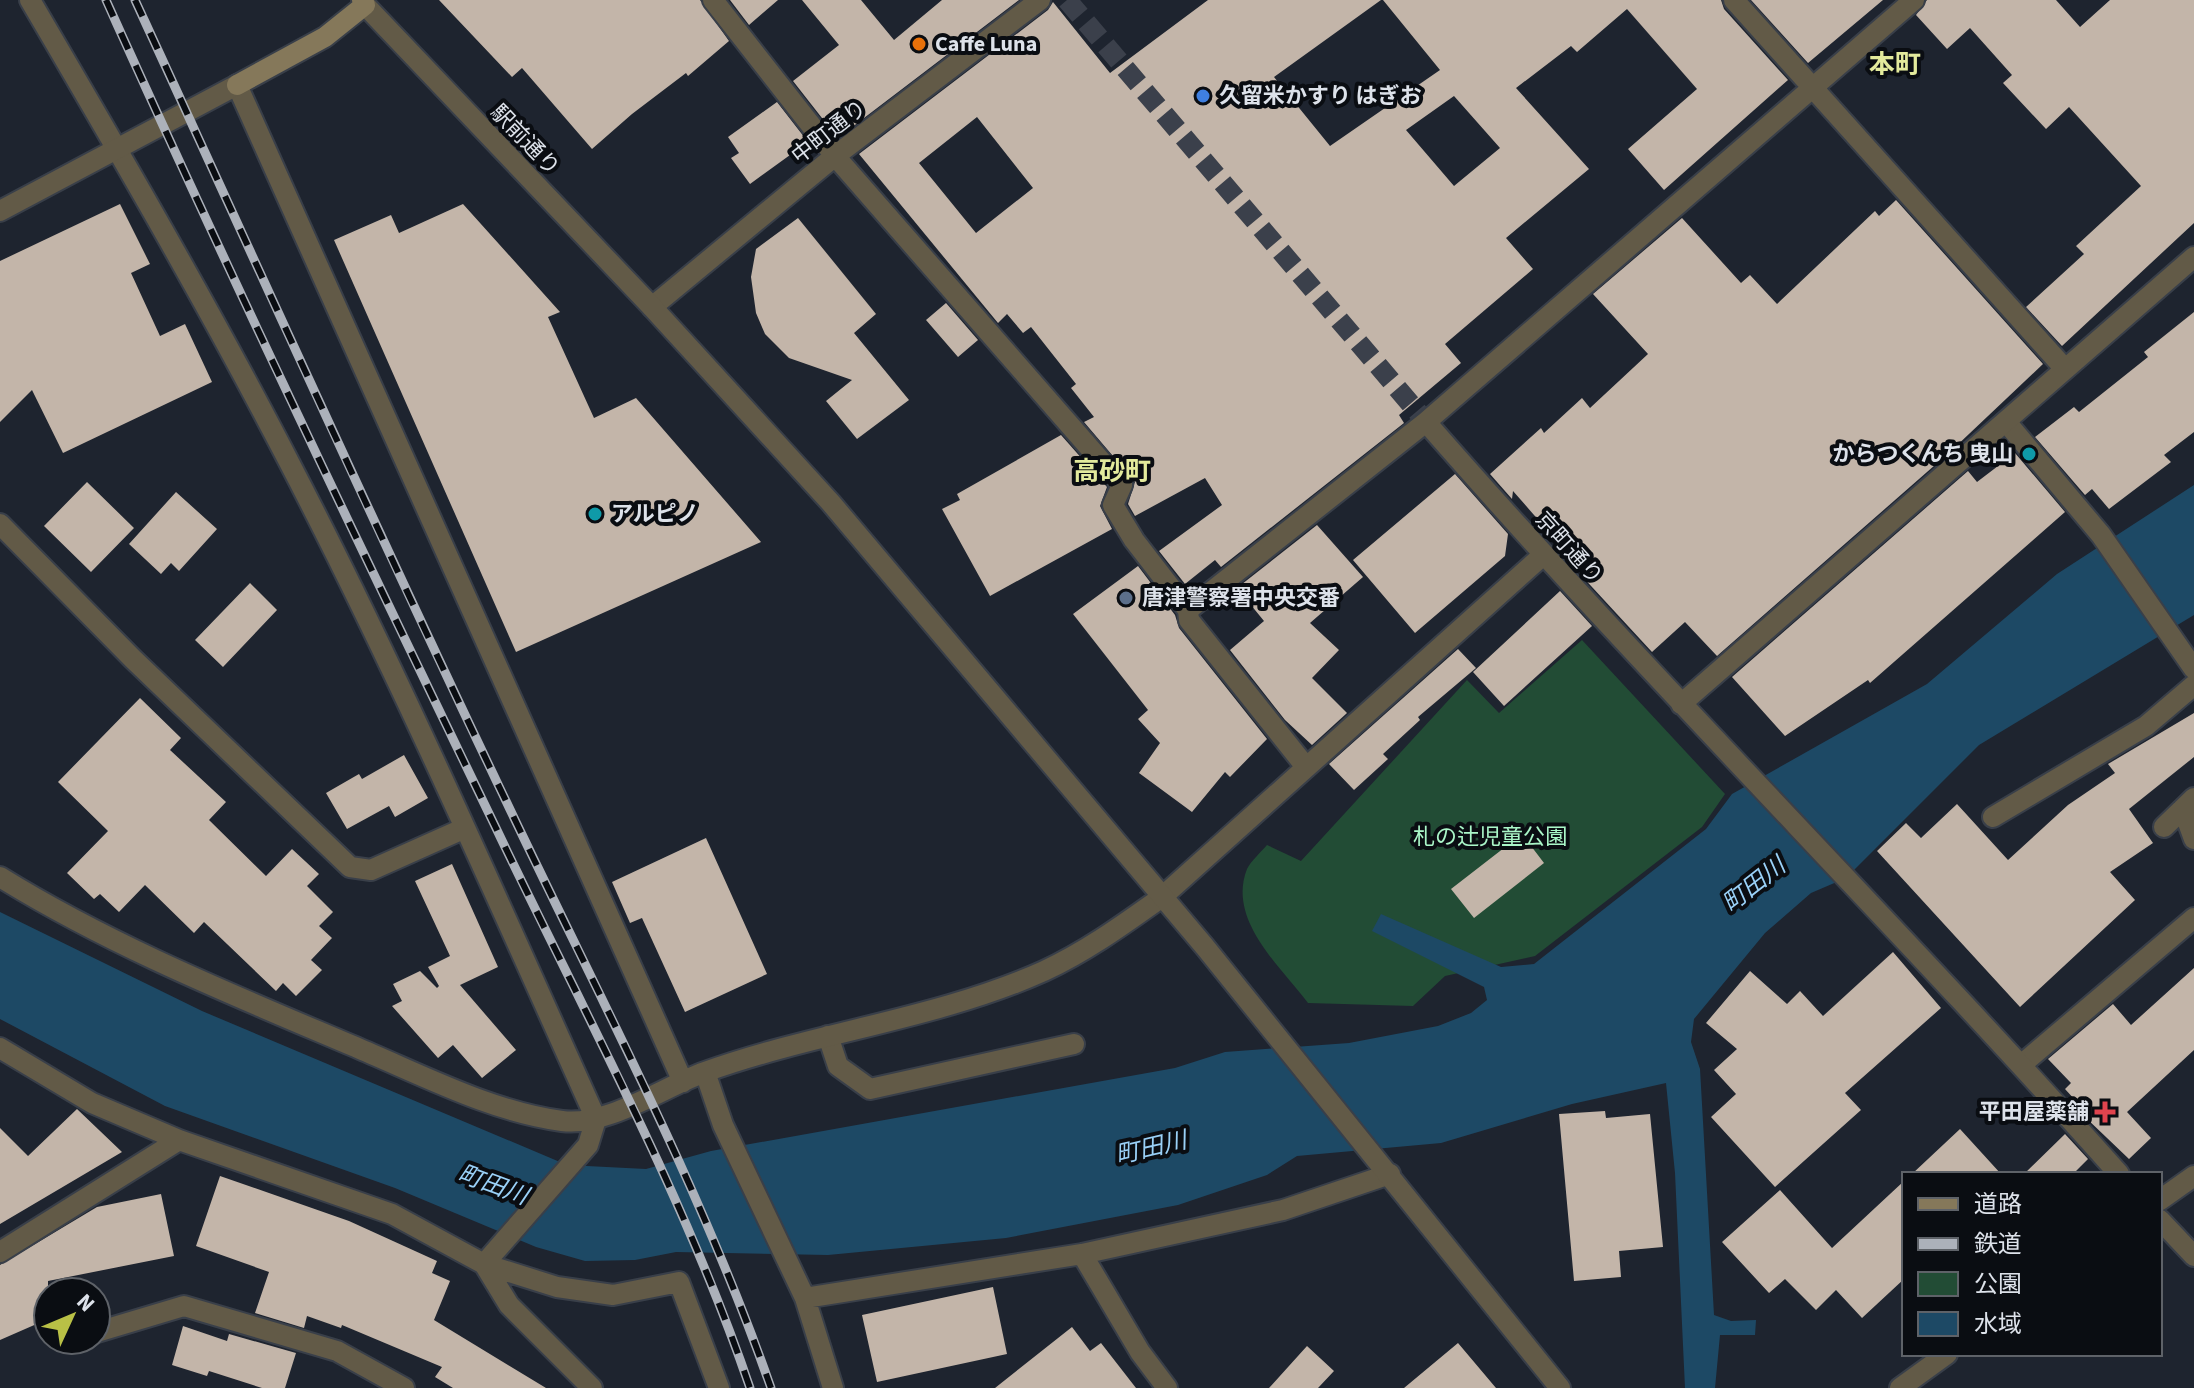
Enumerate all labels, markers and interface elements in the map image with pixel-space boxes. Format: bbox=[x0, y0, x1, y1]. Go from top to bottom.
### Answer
place label: Caffe Luna bbox=[935, 28, 1037, 60]
marker: Caffe Luna bbox=[910, 35, 928, 53]
district label: 本町 bbox=[1869, 46, 1921, 83]
place label: 久留米かすり はぎお bbox=[1219, 80, 1421, 112]
marker: 久留米かすり はぎお bbox=[1194, 87, 1212, 105]
street label: 中町通り bbox=[784, 92, 874, 172]
street label: 駅前通り bbox=[483, 97, 567, 183]
place label: からつくんち 曳山 bbox=[1833, 438, 2013, 470]
marker: からつくんち 曳山 bbox=[2020, 445, 2038, 463]
district label: 高砂町 bbox=[1073, 453, 1151, 490]
place label: アルピノ bbox=[611, 498, 699, 530]
marker: アルピノ bbox=[586, 505, 604, 523]
street label: 京町通り bbox=[1528, 505, 1610, 591]
place label: 唐津警察署中央交番 bbox=[1142, 582, 1340, 614]
marker: 唐津警察署中央交番 bbox=[1117, 589, 1135, 607]
park label: 札の辻児童公園 bbox=[1413, 821, 1567, 853]
water label: 町田川 bbox=[1715, 847, 1796, 921]
place label: 平田屋薬舗 bbox=[1979, 1096, 2089, 1128]
marker: 平田屋薬舗 bbox=[2096, 1103, 2114, 1121]
water label: 町田川 bbox=[1112, 1122, 1193, 1173]
water label: 町田川 bbox=[453, 1156, 536, 1215]
legend bbox=[1902, 1172, 2162, 1356]
text: 道路 bbox=[1974, 1187, 2022, 1222]
text: 鉄道 bbox=[1974, 1227, 2022, 1262]
text: 公園 bbox=[1974, 1267, 2022, 1302]
north arrow bbox=[32, 1276, 112, 1356]
text: N bbox=[69, 1286, 102, 1319]
text: 水域 bbox=[1974, 1307, 2022, 1342]

